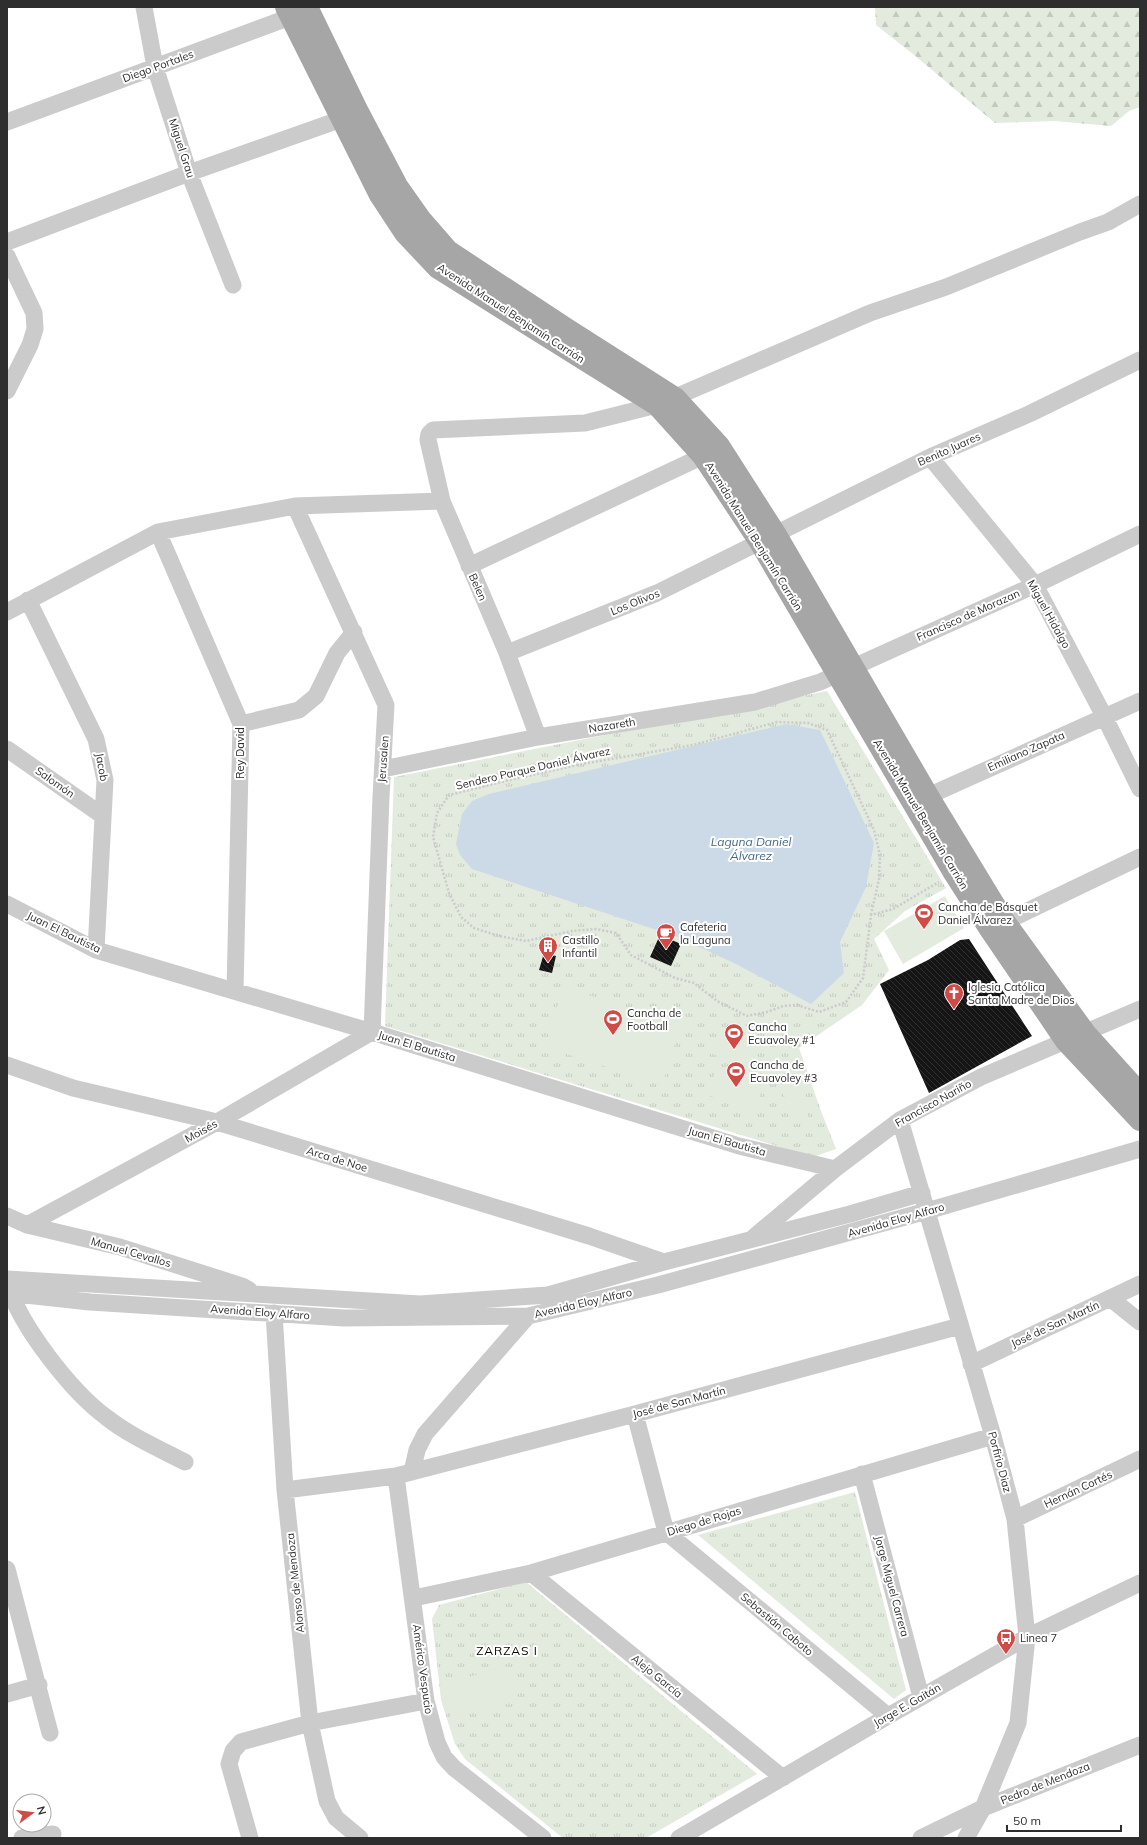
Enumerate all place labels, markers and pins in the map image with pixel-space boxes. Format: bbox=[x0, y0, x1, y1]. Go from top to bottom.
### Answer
place label: Cancha de Básquet Daniel Álvarez bbox=[938, 900, 1038, 927]
sports icon: Cancha de Básquet Daniel Álvarez bbox=[913, 902, 935, 930]
place label: Cafeteria la Laguna bbox=[680, 920, 731, 947]
cafe icon: Cafeteria la Laguna bbox=[655, 922, 677, 950]
place label: Castillo Infantil bbox=[562, 933, 599, 960]
building icon: Castillo Infantil bbox=[537, 935, 559, 963]
place label: Iglesia Católica Santa Madre de Dios bbox=[968, 980, 1075, 1007]
church icon: Iglesia Católica Santa Madre de Dios bbox=[943, 982, 965, 1010]
place label: Cancha de Football bbox=[627, 1006, 681, 1033]
sports icon: Cancha de Football bbox=[602, 1008, 624, 1036]
place label: Cancha Ecuavoley #1 bbox=[748, 1020, 815, 1047]
sports icon: Cancha Ecuavoley #1 bbox=[723, 1022, 745, 1050]
place label: Cancha de Ecuavoley #3 bbox=[750, 1058, 817, 1085]
sports icon: Cancha de Ecuavoley #3 bbox=[725, 1060, 747, 1088]
bus stop icon: Linea 7 bbox=[995, 1627, 1017, 1655]
place label: Linea 7 bbox=[1020, 1631, 1057, 1645]

